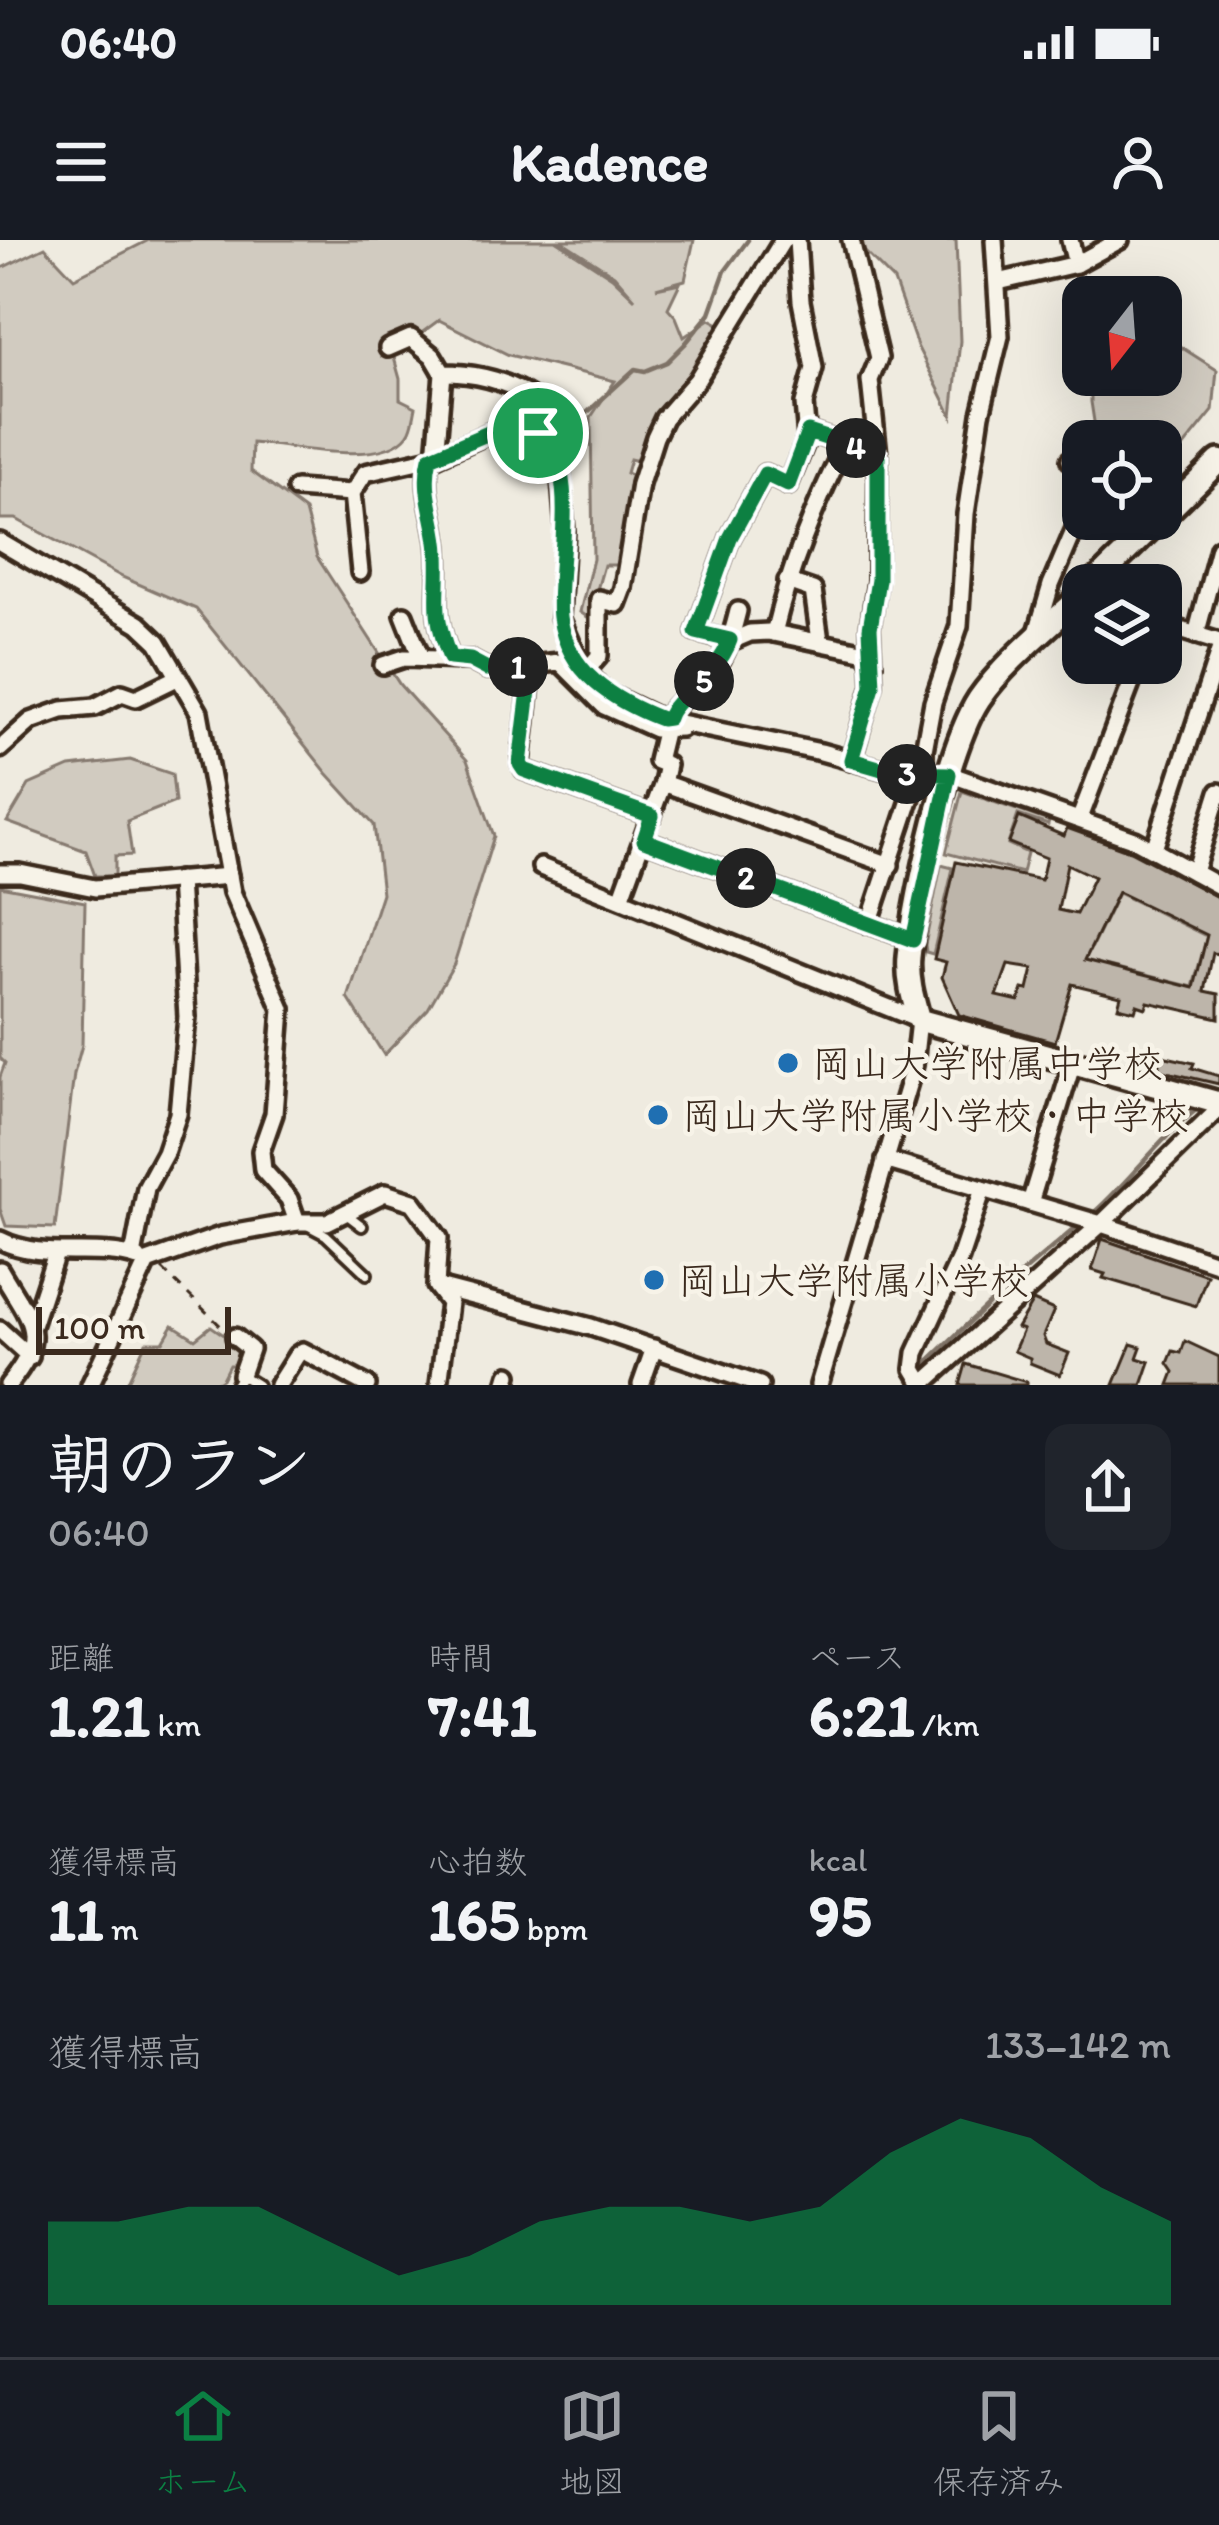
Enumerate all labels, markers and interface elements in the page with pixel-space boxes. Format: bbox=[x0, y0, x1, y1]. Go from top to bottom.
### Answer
text: 06:40 bbox=[60, 15, 177, 69]
icon: menu bbox=[48, 129, 114, 195]
icon: person bbox=[1105, 129, 1171, 195]
text: Kadence bbox=[510, 130, 709, 195]
north arrow bbox=[1062, 276, 1182, 396]
map controls bbox=[1062, 276, 1182, 684]
pin bbox=[487, 382, 589, 484]
icon: arrive bbox=[505, 400, 571, 466]
pin: 4 bbox=[826, 418, 886, 478]
button: locate bbox=[1062, 420, 1182, 540]
text: 4 bbox=[846, 428, 866, 467]
button: layers bbox=[1062, 564, 1182, 684]
pin: 1 bbox=[488, 637, 548, 697]
text: 1 bbox=[510, 647, 526, 686]
pin: 5 bbox=[674, 651, 734, 711]
text: 5 bbox=[695, 661, 713, 700]
pin: 3 bbox=[877, 744, 937, 804]
text: 3 bbox=[898, 754, 916, 793]
pin: 2 bbox=[716, 848, 776, 908]
text: 2 bbox=[737, 858, 755, 897]
place label: 岡山大学附属中学校 bbox=[812, 1040, 1163, 1087]
marker: 岡山大学附属中学校 bbox=[775, 1050, 801, 1076]
place label: 岡山大学附属小学校・中学校 bbox=[682, 1092, 1189, 1139]
marker: 岡山大学附属小学校・中学校 bbox=[645, 1102, 671, 1128]
place label: 岡山大学附属小学校 bbox=[678, 1257, 1029, 1304]
marker: 岡山大学附属小学校 bbox=[641, 1267, 667, 1293]
scale bar bbox=[36, 1301, 231, 1354]
text: 100 m bbox=[54, 1308, 145, 1347]
text: 朝のラン bbox=[48, 1424, 312, 1504]
button: share bbox=[1045, 1424, 1171, 1550]
text: 06:40 bbox=[48, 1509, 150, 1556]
text: 距離 bbox=[48, 1638, 114, 1677]
text: 時間 bbox=[428, 1638, 494, 1677]
text: ペース bbox=[809, 1638, 906, 1677]
text: 1.21 bbox=[48, 1679, 150, 1751]
text: 7:41 bbox=[428, 1679, 537, 1751]
text: 6:21 bbox=[809, 1679, 915, 1751]
text: km bbox=[150, 1705, 201, 1744]
text: /km bbox=[915, 1705, 979, 1744]
text: kcal bbox=[809, 1840, 867, 1879]
text: 獲得標高 bbox=[48, 1842, 180, 1881]
text: 心拍数 bbox=[428, 1842, 527, 1881]
text: 95 bbox=[809, 1879, 872, 1951]
text: 11 bbox=[48, 1883, 104, 1955]
text: 165 bbox=[428, 1883, 519, 1955]
text: m bbox=[104, 1909, 139, 1948]
text: bpm bbox=[519, 1909, 588, 1948]
text: 133–142 m bbox=[985, 2021, 1171, 2068]
text: 獲得標高 bbox=[48, 2029, 204, 2076]
tab: ホーム bbox=[154, 2383, 252, 2503]
tab: 地図 bbox=[559, 2383, 625, 2503]
tab: 保存済み bbox=[933, 2383, 1065, 2503]

